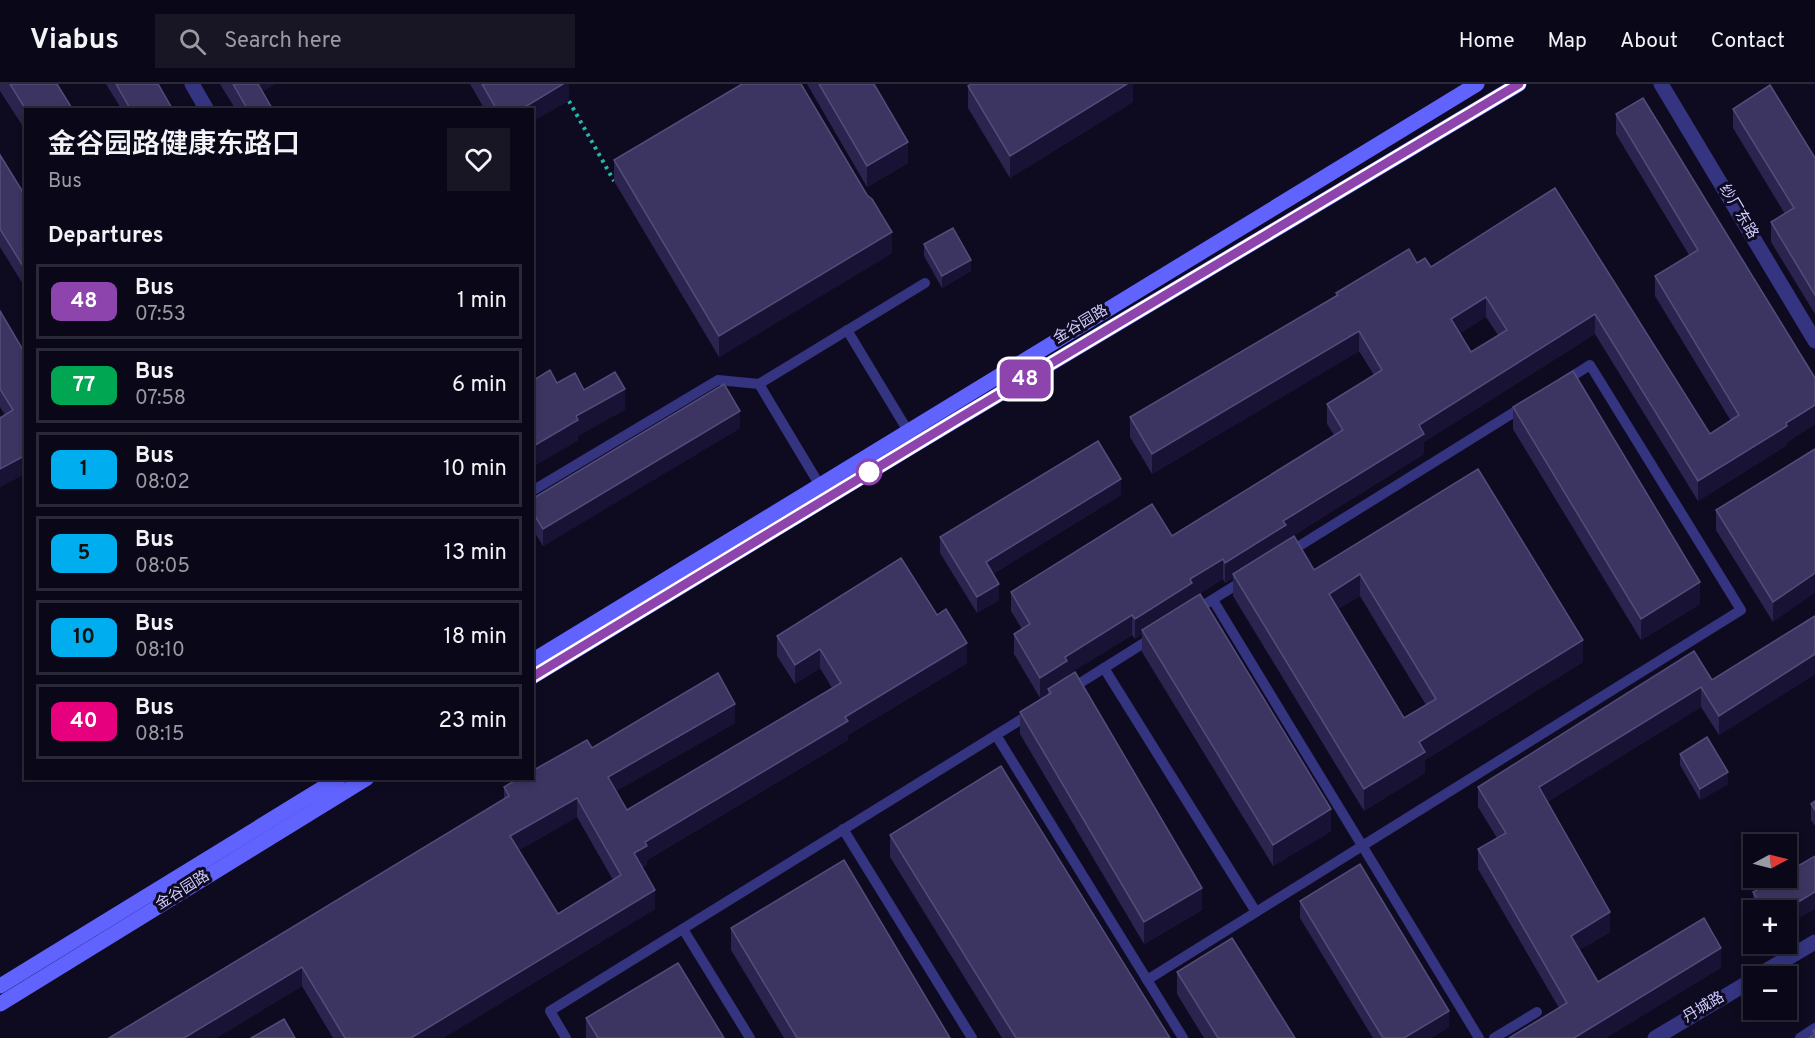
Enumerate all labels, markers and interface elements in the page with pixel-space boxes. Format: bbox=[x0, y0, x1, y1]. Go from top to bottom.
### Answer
search box bbox=[155, 14, 575, 68]
text: Viabus bbox=[30, 23, 119, 59]
icon: search bbox=[176, 25, 209, 58]
text: Search here bbox=[224, 28, 342, 55]
text: Home bbox=[1459, 28, 1515, 55]
text: Map bbox=[1548, 28, 1587, 55]
text: About bbox=[1620, 28, 1678, 55]
text: Contact bbox=[1711, 28, 1785, 55]
text: 金谷园路健康东路口 bbox=[48, 128, 300, 164]
button: heart bbox=[447, 128, 510, 191]
text: Bus bbox=[48, 169, 82, 195]
street label: 纱厂东路 bbox=[1714, 181, 1762, 243]
text: Departures bbox=[48, 223, 164, 250]
text: Bus bbox=[135, 275, 174, 302]
text: 48 bbox=[71, 288, 97, 315]
text: 1 min bbox=[457, 288, 507, 315]
street label: 金谷园路 bbox=[1050, 301, 1112, 349]
text: 07:53 bbox=[135, 302, 186, 328]
text: Bus bbox=[135, 359, 174, 386]
line badge: 48 bbox=[998, 360, 1052, 398]
text: 48 bbox=[1012, 366, 1038, 393]
text: 77 bbox=[73, 372, 95, 399]
text: 6 min bbox=[452, 372, 507, 399]
text: 07:58 bbox=[135, 386, 186, 412]
text: Bus bbox=[135, 443, 174, 470]
text: 1 bbox=[80, 456, 88, 483]
text: 10 min bbox=[443, 456, 507, 483]
unlabelled marker bbox=[856, 459, 882, 485]
text: 08:02 bbox=[135, 470, 190, 496]
text: Bus bbox=[135, 527, 174, 554]
text: 5 bbox=[78, 540, 90, 567]
text: 13 min bbox=[444, 540, 507, 567]
text: 08:05 bbox=[135, 554, 190, 580]
text: Bus bbox=[135, 611, 174, 638]
text: 10 bbox=[73, 624, 95, 651]
text: 18 min bbox=[444, 624, 507, 651]
text: 08:10 bbox=[135, 638, 185, 664]
text: Bus bbox=[135, 695, 174, 722]
text: 40 bbox=[70, 708, 98, 735]
text: 23 min bbox=[439, 708, 507, 735]
text: 08:15 bbox=[135, 722, 184, 748]
north arrow bbox=[1743, 834, 1797, 888]
map controls bbox=[1743, 834, 1797, 1020]
street label: 金谷园路 bbox=[153, 867, 213, 915]
button: + bbox=[1743, 900, 1797, 954]
button: − bbox=[1743, 966, 1797, 1020]
street label: 丹城路 bbox=[1680, 988, 1728, 1028]

